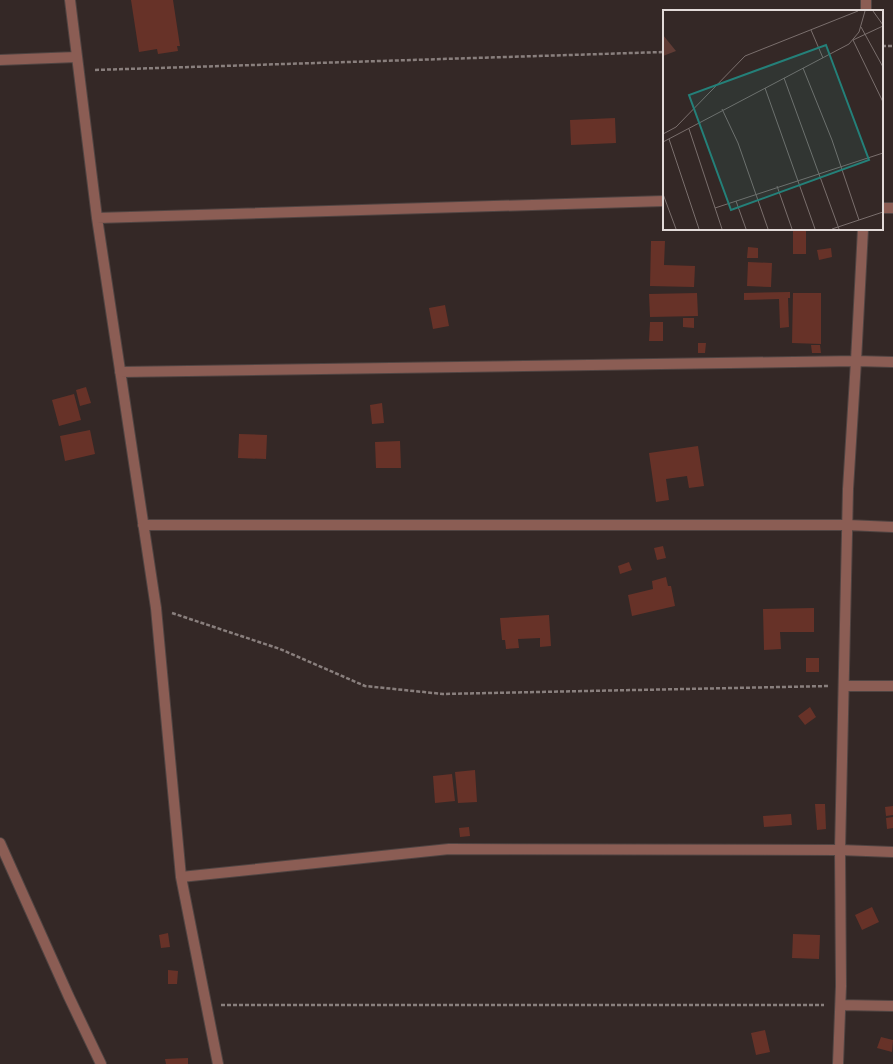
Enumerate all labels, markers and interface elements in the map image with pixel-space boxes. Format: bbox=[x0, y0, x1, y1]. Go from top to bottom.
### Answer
inset map bbox=[663, 10, 883, 230]

